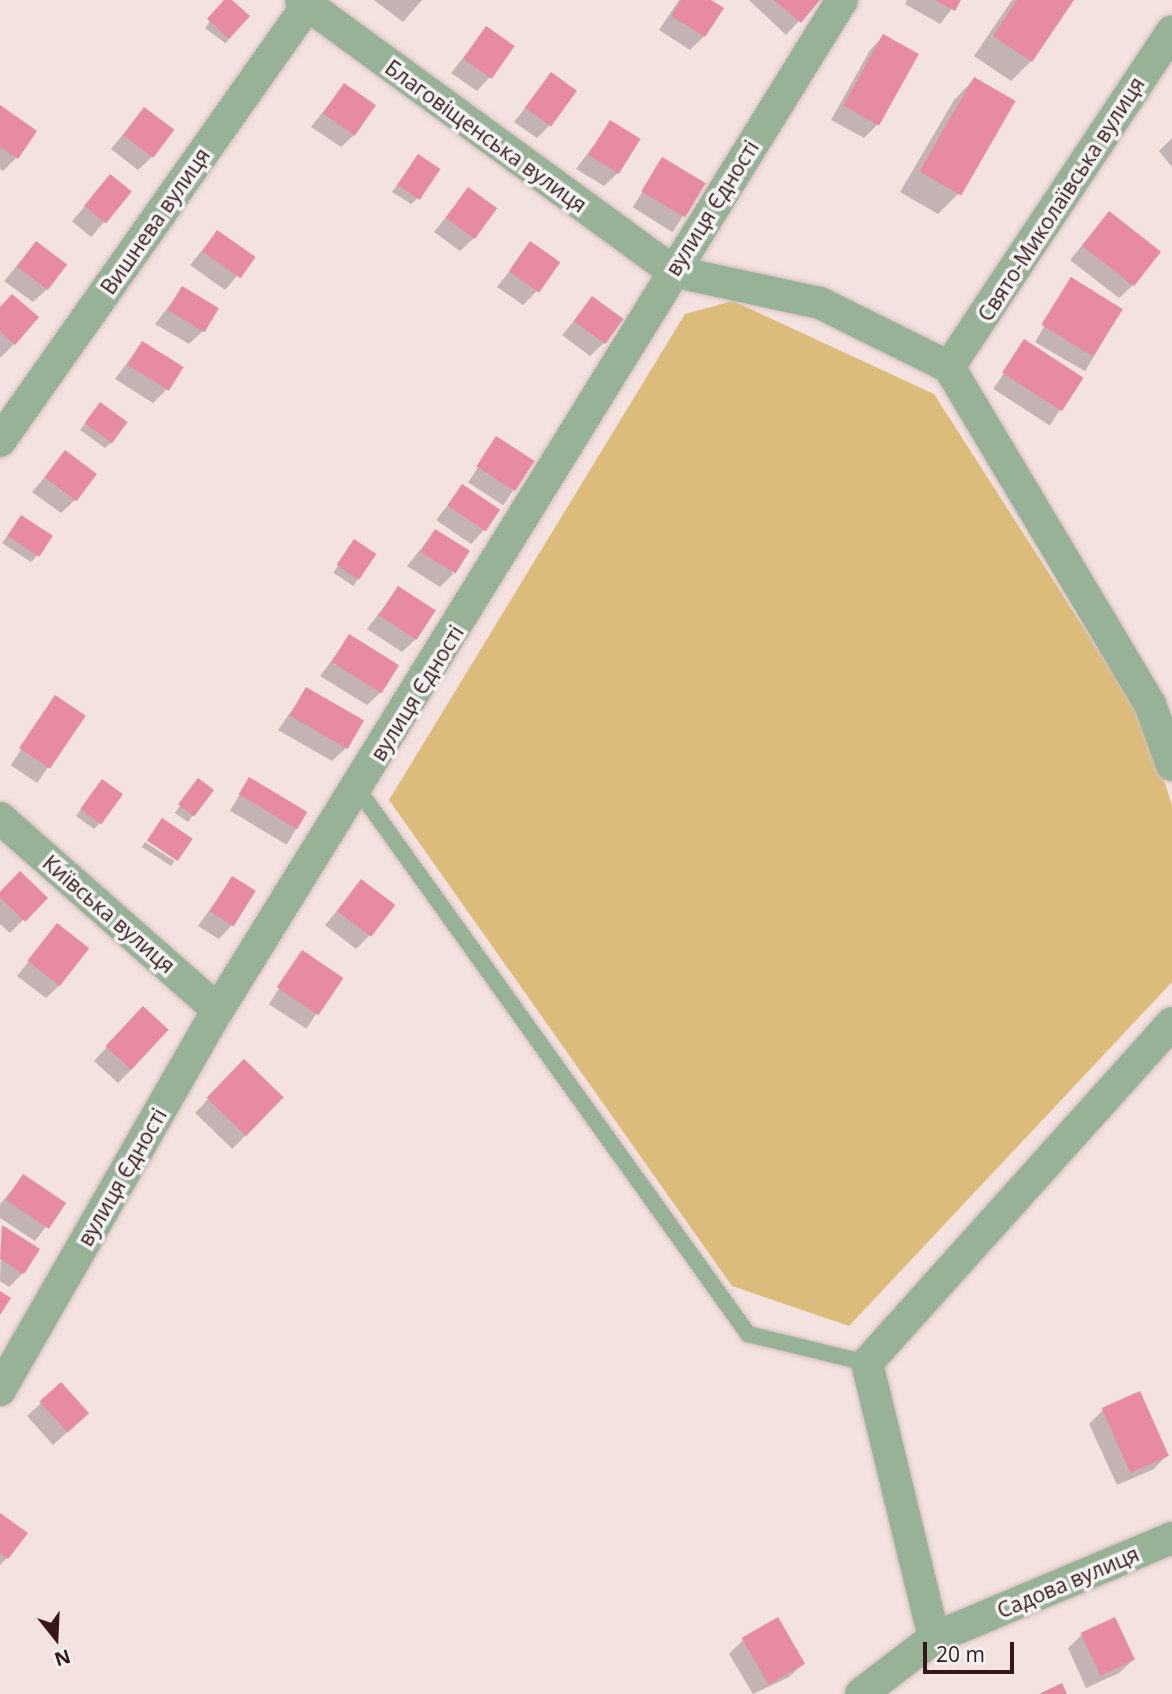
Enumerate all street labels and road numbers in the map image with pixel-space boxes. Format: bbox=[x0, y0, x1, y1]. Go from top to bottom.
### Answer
street label: Благовіщенська вулиця bbox=[380, 54, 592, 218]
street label: Свято-Миколаївська вулиця bbox=[973, 72, 1149, 326]
street label: вулиця Єдності bbox=[660, 136, 764, 280]
street label: Вишнева вулиця bbox=[95, 143, 215, 299]
street label: вулиця Єдності bbox=[365, 621, 469, 765]
street label: Київська вулиця bbox=[38, 850, 180, 978]
street label: вулиця Єдності bbox=[72, 1104, 172, 1250]
street label: Садова вулиця bbox=[993, 1541, 1143, 1623]

